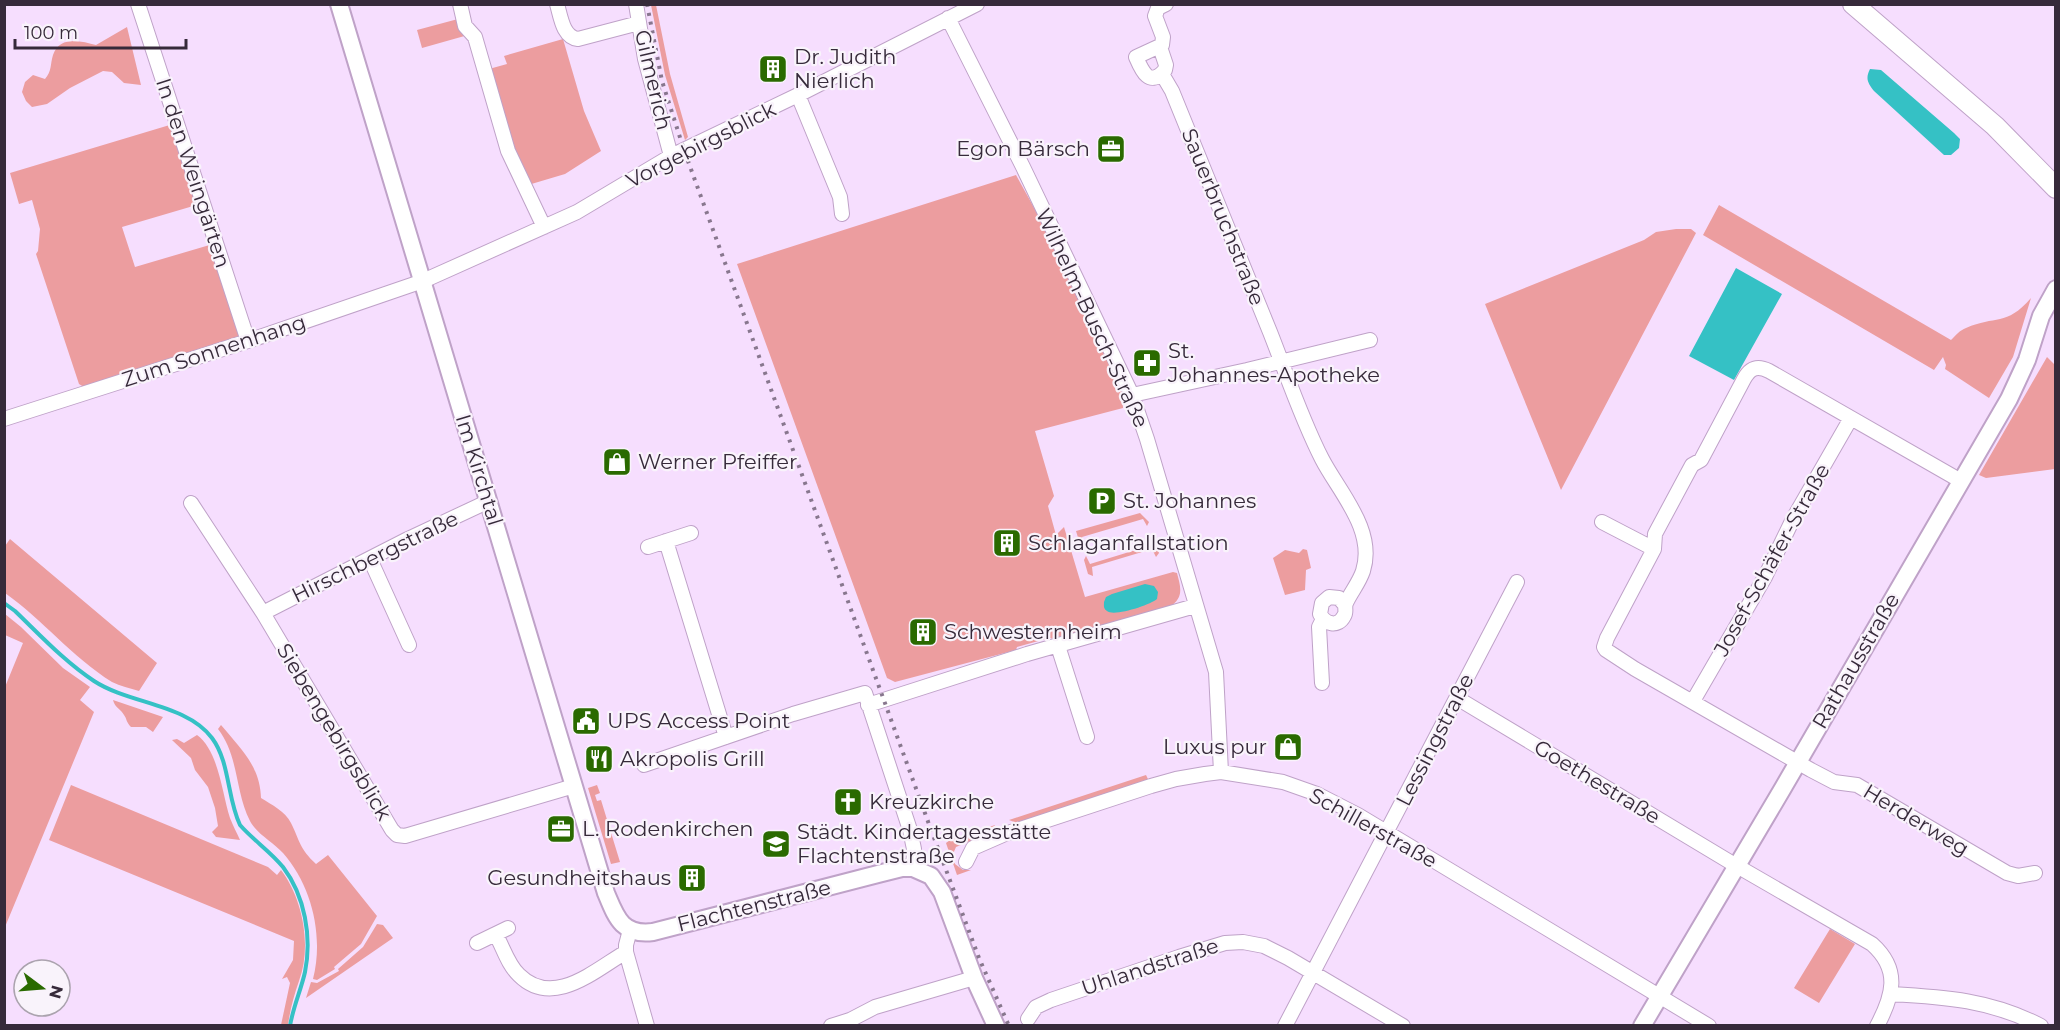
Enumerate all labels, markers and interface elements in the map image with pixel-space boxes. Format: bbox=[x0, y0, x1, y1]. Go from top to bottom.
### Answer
scale bar bbox=[15, 12, 186, 50]
text: 100 m bbox=[24, 22, 78, 44]
street label: Gilmerich bbox=[630, 27, 677, 133]
place label: Dr. Judith Nierlich bbox=[794, 44, 897, 93]
building icon: Dr. Judith Nierlich bbox=[757, 53, 789, 85]
street label: In den Weingärten bbox=[151, 75, 236, 271]
street label: Vorgebirgsblick bbox=[622, 96, 780, 193]
street label: Sauerbruchstraße bbox=[1177, 125, 1270, 309]
office icon: Egon Bärsch bbox=[1095, 133, 1127, 165]
place label: Egon Bärsch bbox=[956, 136, 1090, 161]
street label: Wilhelm-Busch-Straße bbox=[1031, 204, 1154, 431]
street label: Zum Sonnenhang bbox=[119, 309, 309, 392]
place label: St. Johannes-Apotheke bbox=[1167, 338, 1380, 387]
pharmacy icon: St. Johannes-Apotheke bbox=[1131, 347, 1163, 379]
street label: Im Kirchtal bbox=[451, 411, 508, 528]
shop icon: Werner Pfeiffer bbox=[601, 446, 633, 478]
place label: Werner Pfeiffer bbox=[638, 449, 797, 474]
street label: Josef-Schäfer-Straße bbox=[1708, 459, 1835, 661]
parking icon: St. Johannes bbox=[1086, 485, 1118, 517]
place label: St. Johannes bbox=[1123, 488, 1256, 513]
street label: Hirschbergstraße bbox=[287, 505, 462, 608]
building icon: Schlaganfallstation bbox=[991, 527, 1023, 559]
place label: Schlaganfallstation bbox=[1028, 530, 1229, 555]
street label: Rathausstraße bbox=[1807, 589, 1904, 733]
building icon: Schwesternheim bbox=[907, 616, 939, 648]
place label: Schwesternheim bbox=[944, 619, 1122, 644]
street label: Siebengebirgsblick bbox=[272, 639, 397, 825]
street label: Lessingstraße bbox=[1390, 669, 1479, 810]
public building icon: UPS Access Point bbox=[570, 705, 602, 737]
place label: UPS Access Point bbox=[607, 708, 790, 733]
shop icon: Luxus pur bbox=[1272, 731, 1304, 763]
place label: Luxus pur bbox=[1163, 734, 1267, 759]
street label: Goethestraße bbox=[1530, 734, 1665, 829]
restaurant icon: Akropolis Grill bbox=[583, 743, 615, 775]
place label: Akropolis Grill bbox=[620, 746, 765, 771]
street label: Herderweg bbox=[1859, 778, 1974, 861]
street label: Schillerstraße bbox=[1305, 782, 1442, 873]
church icon: Kreuzkirche bbox=[832, 786, 864, 818]
place label: Kreuzkirche bbox=[869, 789, 994, 814]
office icon: L. Rodenkirchen bbox=[545, 813, 577, 845]
place label: L. Rodenkirchen bbox=[582, 816, 754, 841]
place label: Städt. Kindertagesstätte Flachtenstraße bbox=[797, 819, 1051, 868]
school or university icon: Städt. Kindertagesstätte Flachtenstraße bbox=[760, 828, 792, 860]
building icon: Gesundheitshaus bbox=[676, 862, 708, 894]
place label: Gesundheitshaus bbox=[487, 865, 671, 890]
street label: Flachtenstraße bbox=[674, 874, 833, 937]
street label: Uhlandstraße bbox=[1078, 933, 1222, 1000]
north arrow bbox=[12, 958, 72, 1018]
text: N bbox=[45, 983, 67, 1001]

